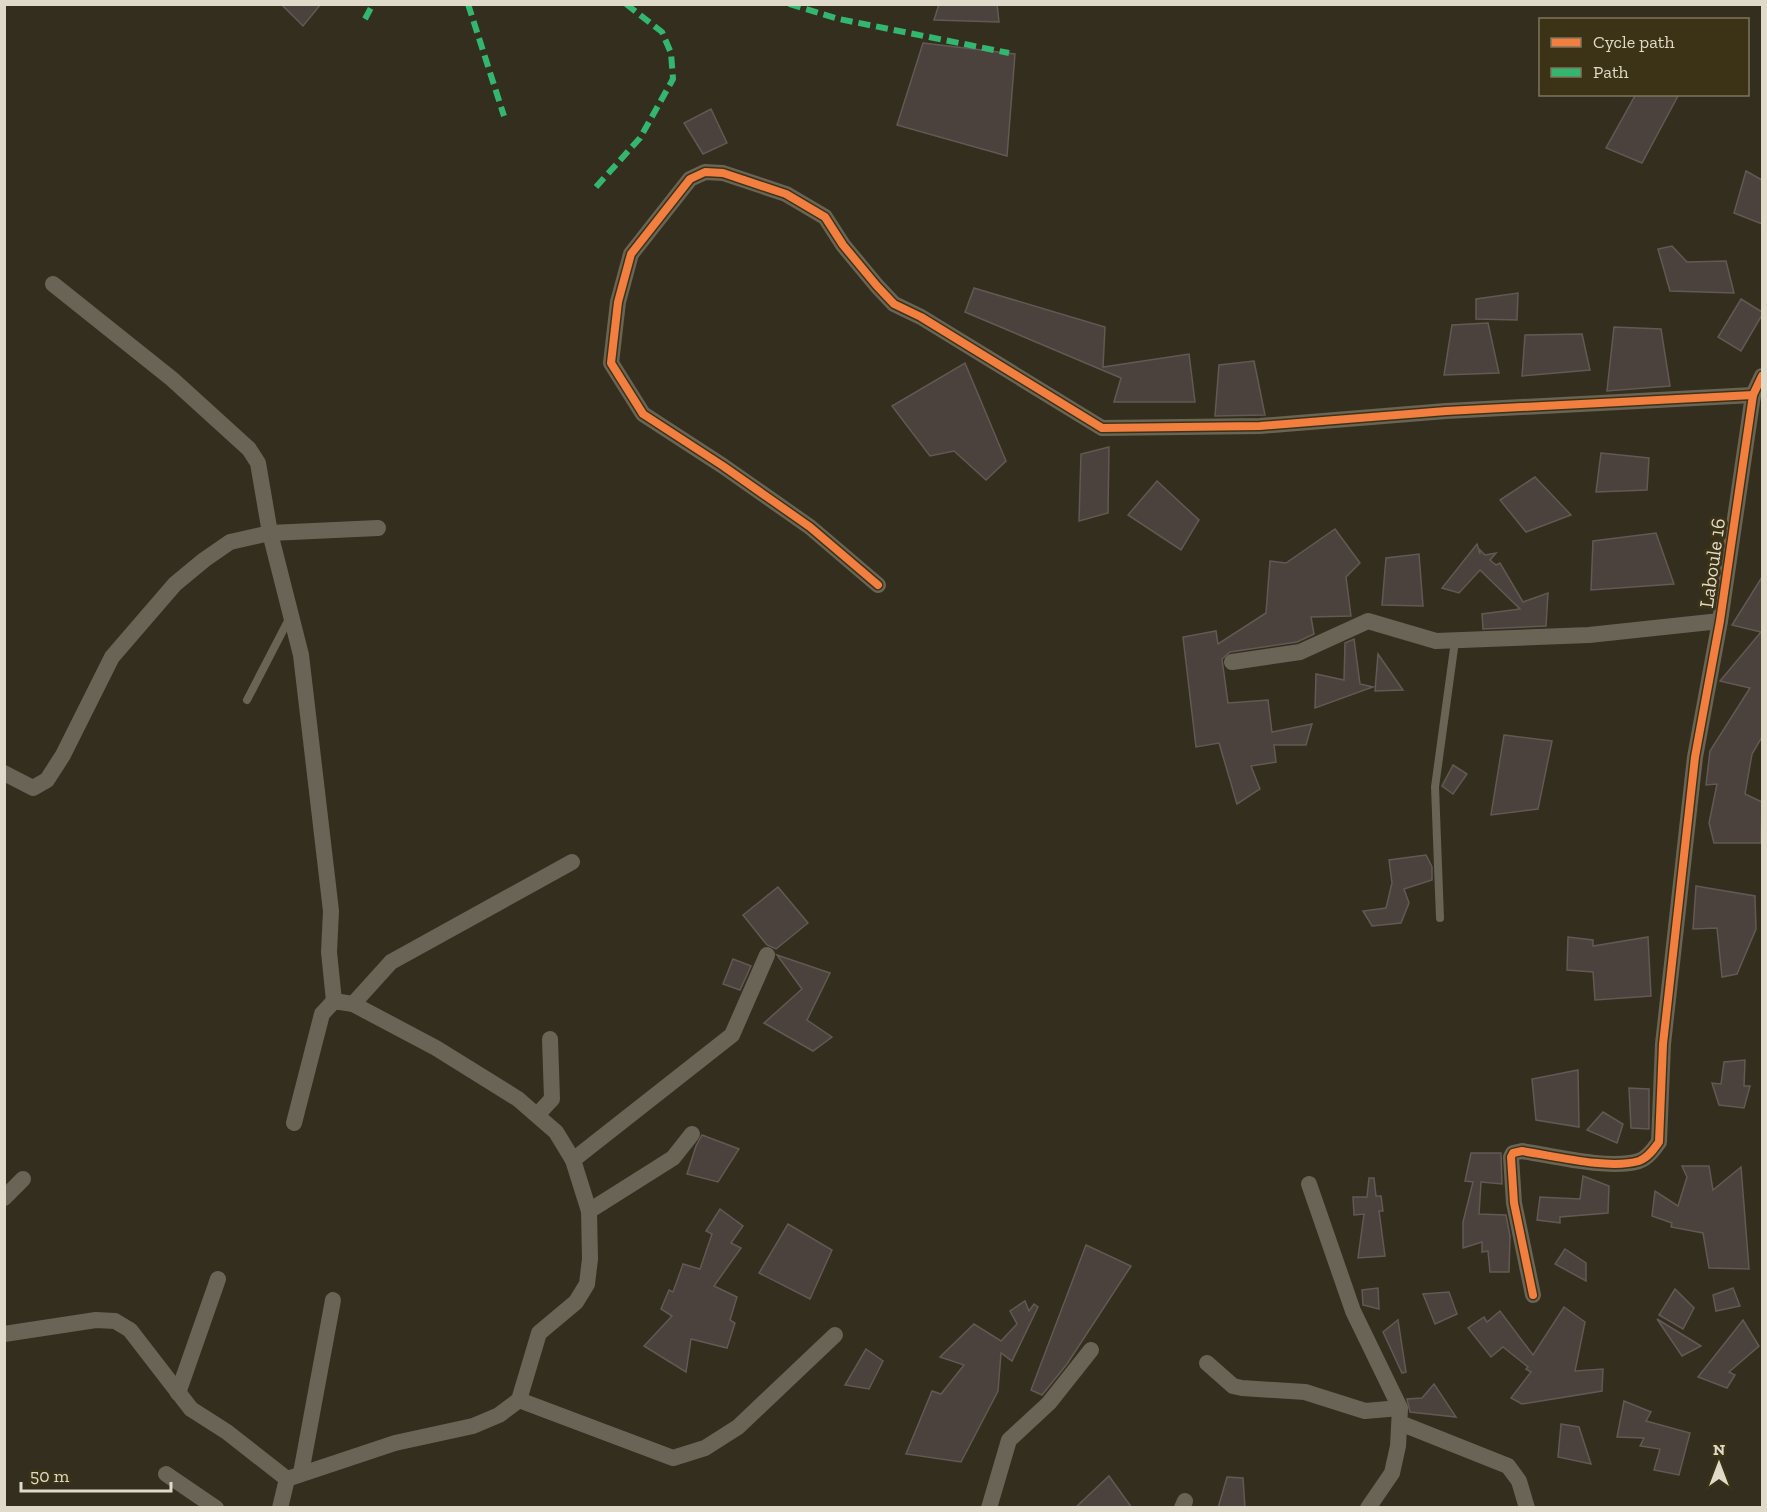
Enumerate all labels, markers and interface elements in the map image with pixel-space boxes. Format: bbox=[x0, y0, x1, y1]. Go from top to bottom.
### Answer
legend bbox=[1539, 18, 1749, 96]
text: Cycle path bbox=[1593, 31, 1675, 53]
text: Path bbox=[1593, 61, 1629, 83]
street label: Laboule 16 bbox=[1694, 517, 1730, 609]
north arrow bbox=[1689, 1434, 1749, 1494]
text: N bbox=[1713, 1440, 1725, 1459]
scale bar bbox=[21, 1455, 171, 1493]
text: 50 m bbox=[30, 1465, 70, 1487]

